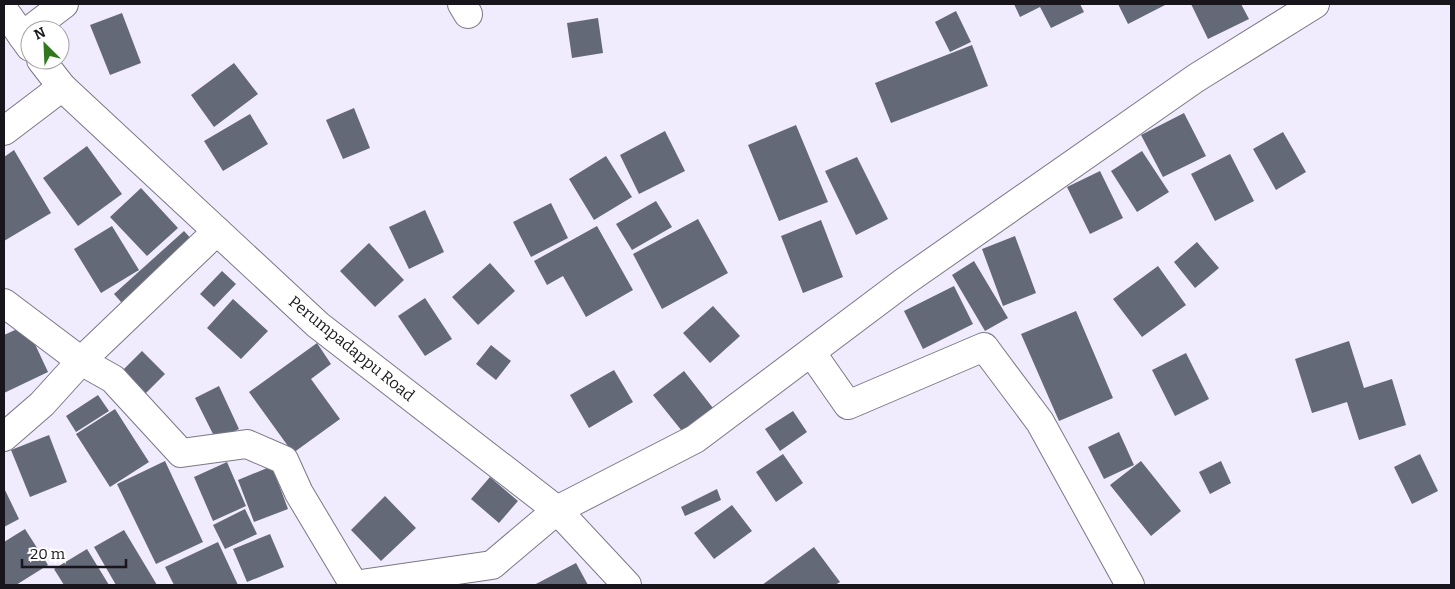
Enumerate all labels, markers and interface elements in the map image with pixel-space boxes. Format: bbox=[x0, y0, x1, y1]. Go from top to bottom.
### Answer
north arrow bbox=[20, 20, 70, 70]
text: N bbox=[32, 24, 48, 44]
street label: Perumpadappu Road bbox=[285, 292, 419, 405]
scale bar bbox=[22, 536, 126, 568]
text: 20 m bbox=[30, 545, 66, 563]

